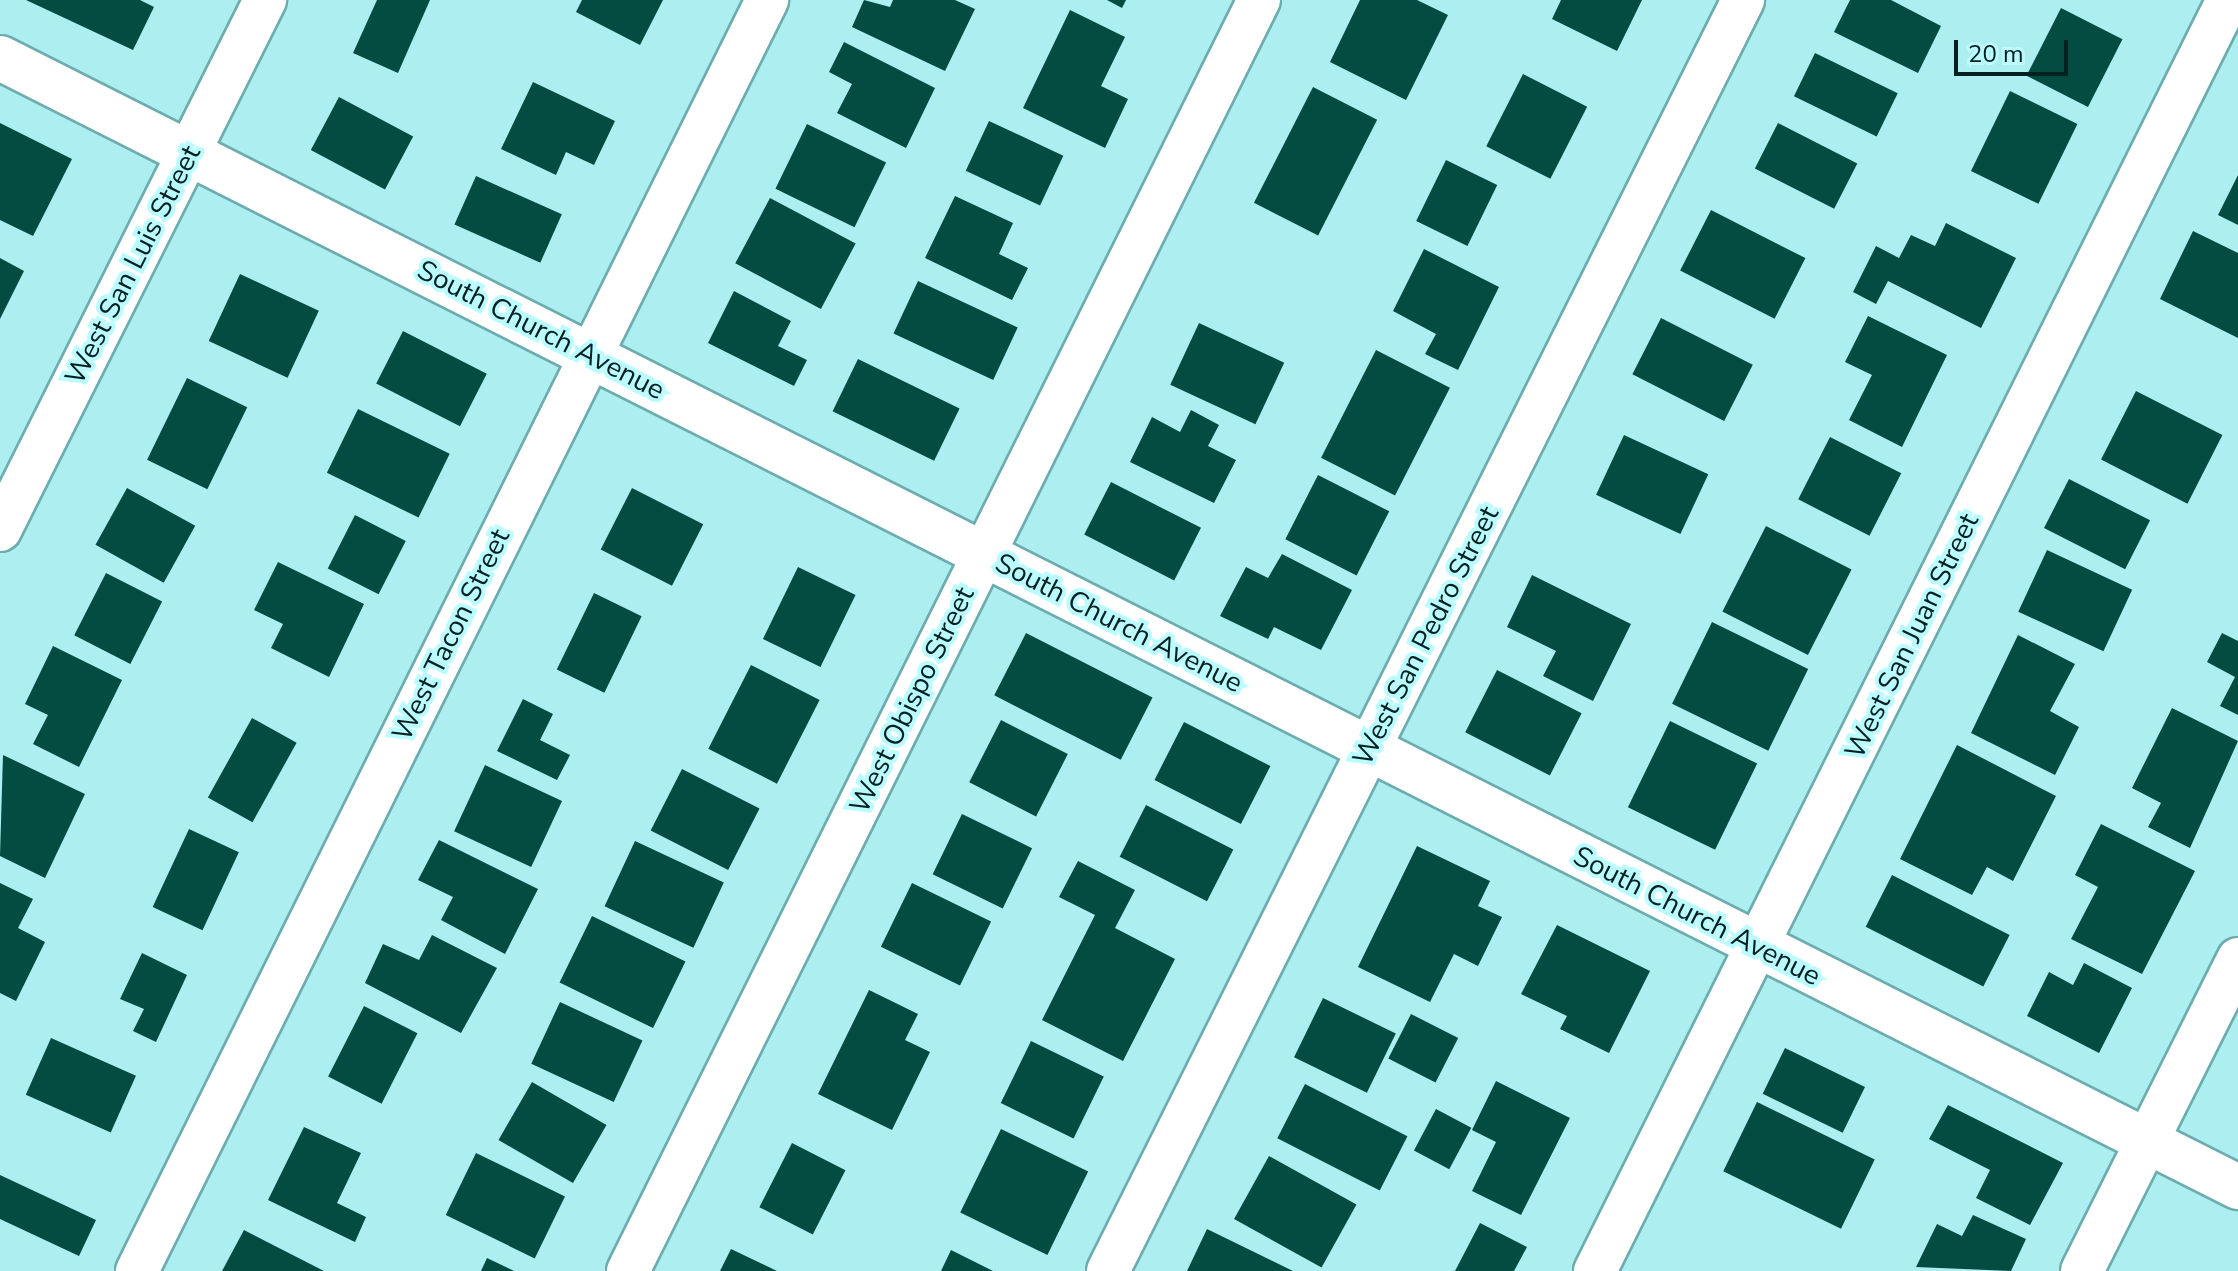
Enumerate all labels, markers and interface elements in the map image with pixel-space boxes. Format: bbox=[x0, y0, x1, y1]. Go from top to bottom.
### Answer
scale bar bbox=[1958, 24, 2072, 74]
text: 20 m bbox=[1968, 38, 2024, 70]
street label: West San Luis Street bbox=[58, 140, 208, 390]
street label: South Church Avenue bbox=[412, 253, 670, 407]
street label: West San Pedro Street bbox=[1346, 501, 1506, 771]
street label: West San Juan Street bbox=[1838, 508, 1986, 764]
street label: West Tacon Street bbox=[385, 524, 517, 746]
street label: South Church Avenue bbox=[990, 546, 1248, 700]
street label: West Obispo Street bbox=[843, 581, 981, 819]
street label: South Church Avenue bbox=[1568, 839, 1826, 993]

